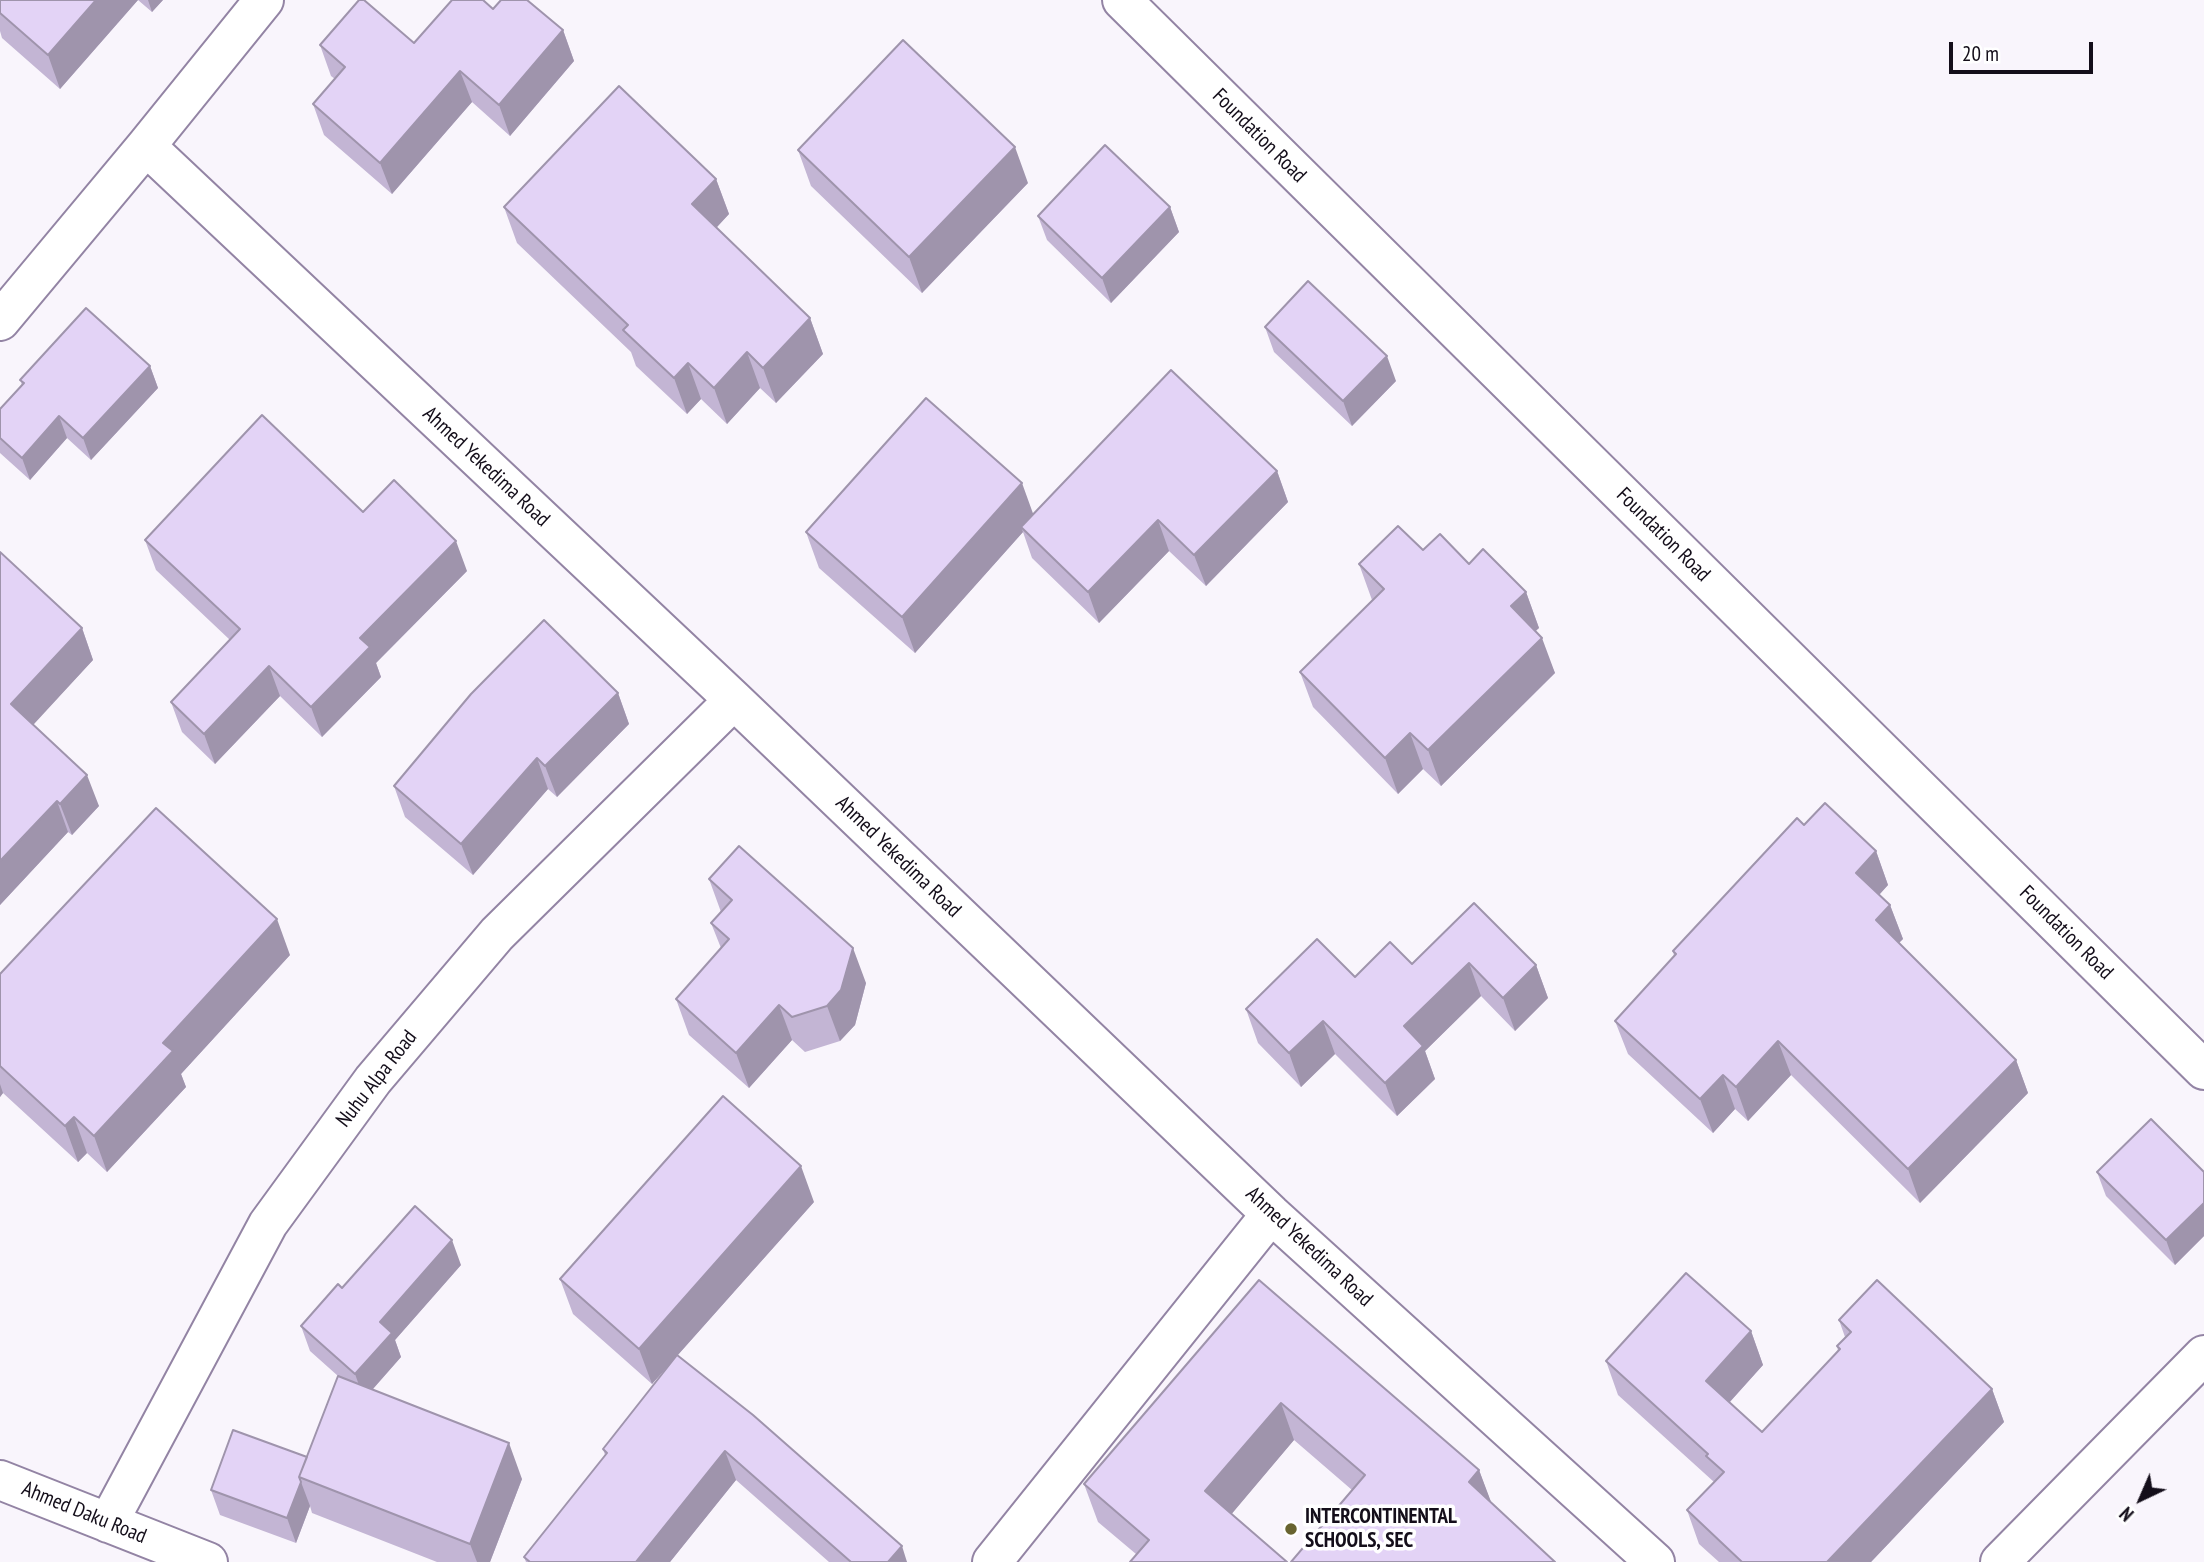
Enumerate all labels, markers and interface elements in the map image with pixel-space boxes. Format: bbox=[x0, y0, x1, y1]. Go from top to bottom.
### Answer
scale bar bbox=[1952, 28, 2096, 72]
text: 20 m bbox=[1962, 40, 1999, 67]
street label: Foundation Road bbox=[1207, 84, 1311, 188]
street label: Ahmed Yekedima Road bbox=[417, 402, 555, 532]
street label: Foundation Road bbox=[1611, 483, 1715, 587]
street label: Ahmed Yekedima Road bbox=[830, 791, 966, 923]
street label: Foundation Road bbox=[2014, 881, 2118, 985]
street label: Nuhu Alpa Road bbox=[331, 1026, 423, 1132]
street label: Ahmed Yekedima Road bbox=[1240, 1182, 1378, 1312]
north arrow bbox=[2106, 1464, 2176, 1534]
street label: Ahmed Daku Road bbox=[18, 1477, 150, 1549]
text: N bbox=[2114, 1502, 2138, 1526]
place label: INTERCONTINENTAL SCHOOLS, SEC bbox=[1305, 1504, 1457, 1554]
marker: INTERCONTINENTAL SCHOOLS, SEC bbox=[1283, 1521, 1299, 1537]

